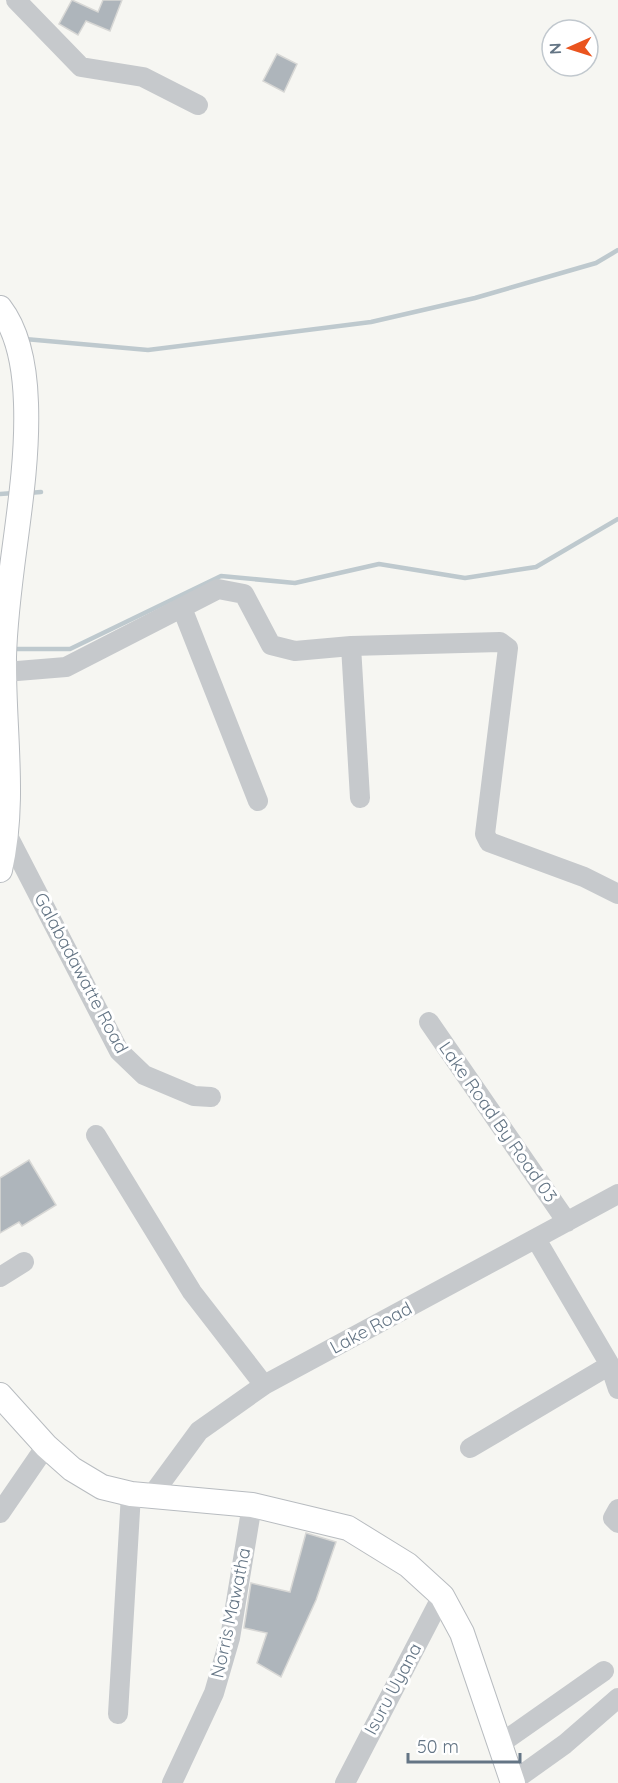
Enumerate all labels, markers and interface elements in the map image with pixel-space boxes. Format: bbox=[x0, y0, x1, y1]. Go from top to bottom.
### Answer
north arrow bbox=[540, 18, 600, 78]
text: N bbox=[545, 42, 565, 55]
street label: Galabadawatte Road bbox=[29, 889, 134, 1057]
street label: Lake Road By Road 03 bbox=[434, 1037, 563, 1207]
street label: Lake Road bbox=[326, 1296, 416, 1359]
street label: Norris Mawatha bbox=[205, 1546, 256, 1680]
street label: Isuru Uyana bbox=[359, 1639, 426, 1739]
scale bar bbox=[408, 1726, 520, 1764]
text: 50 m bbox=[417, 1735, 459, 1758]

